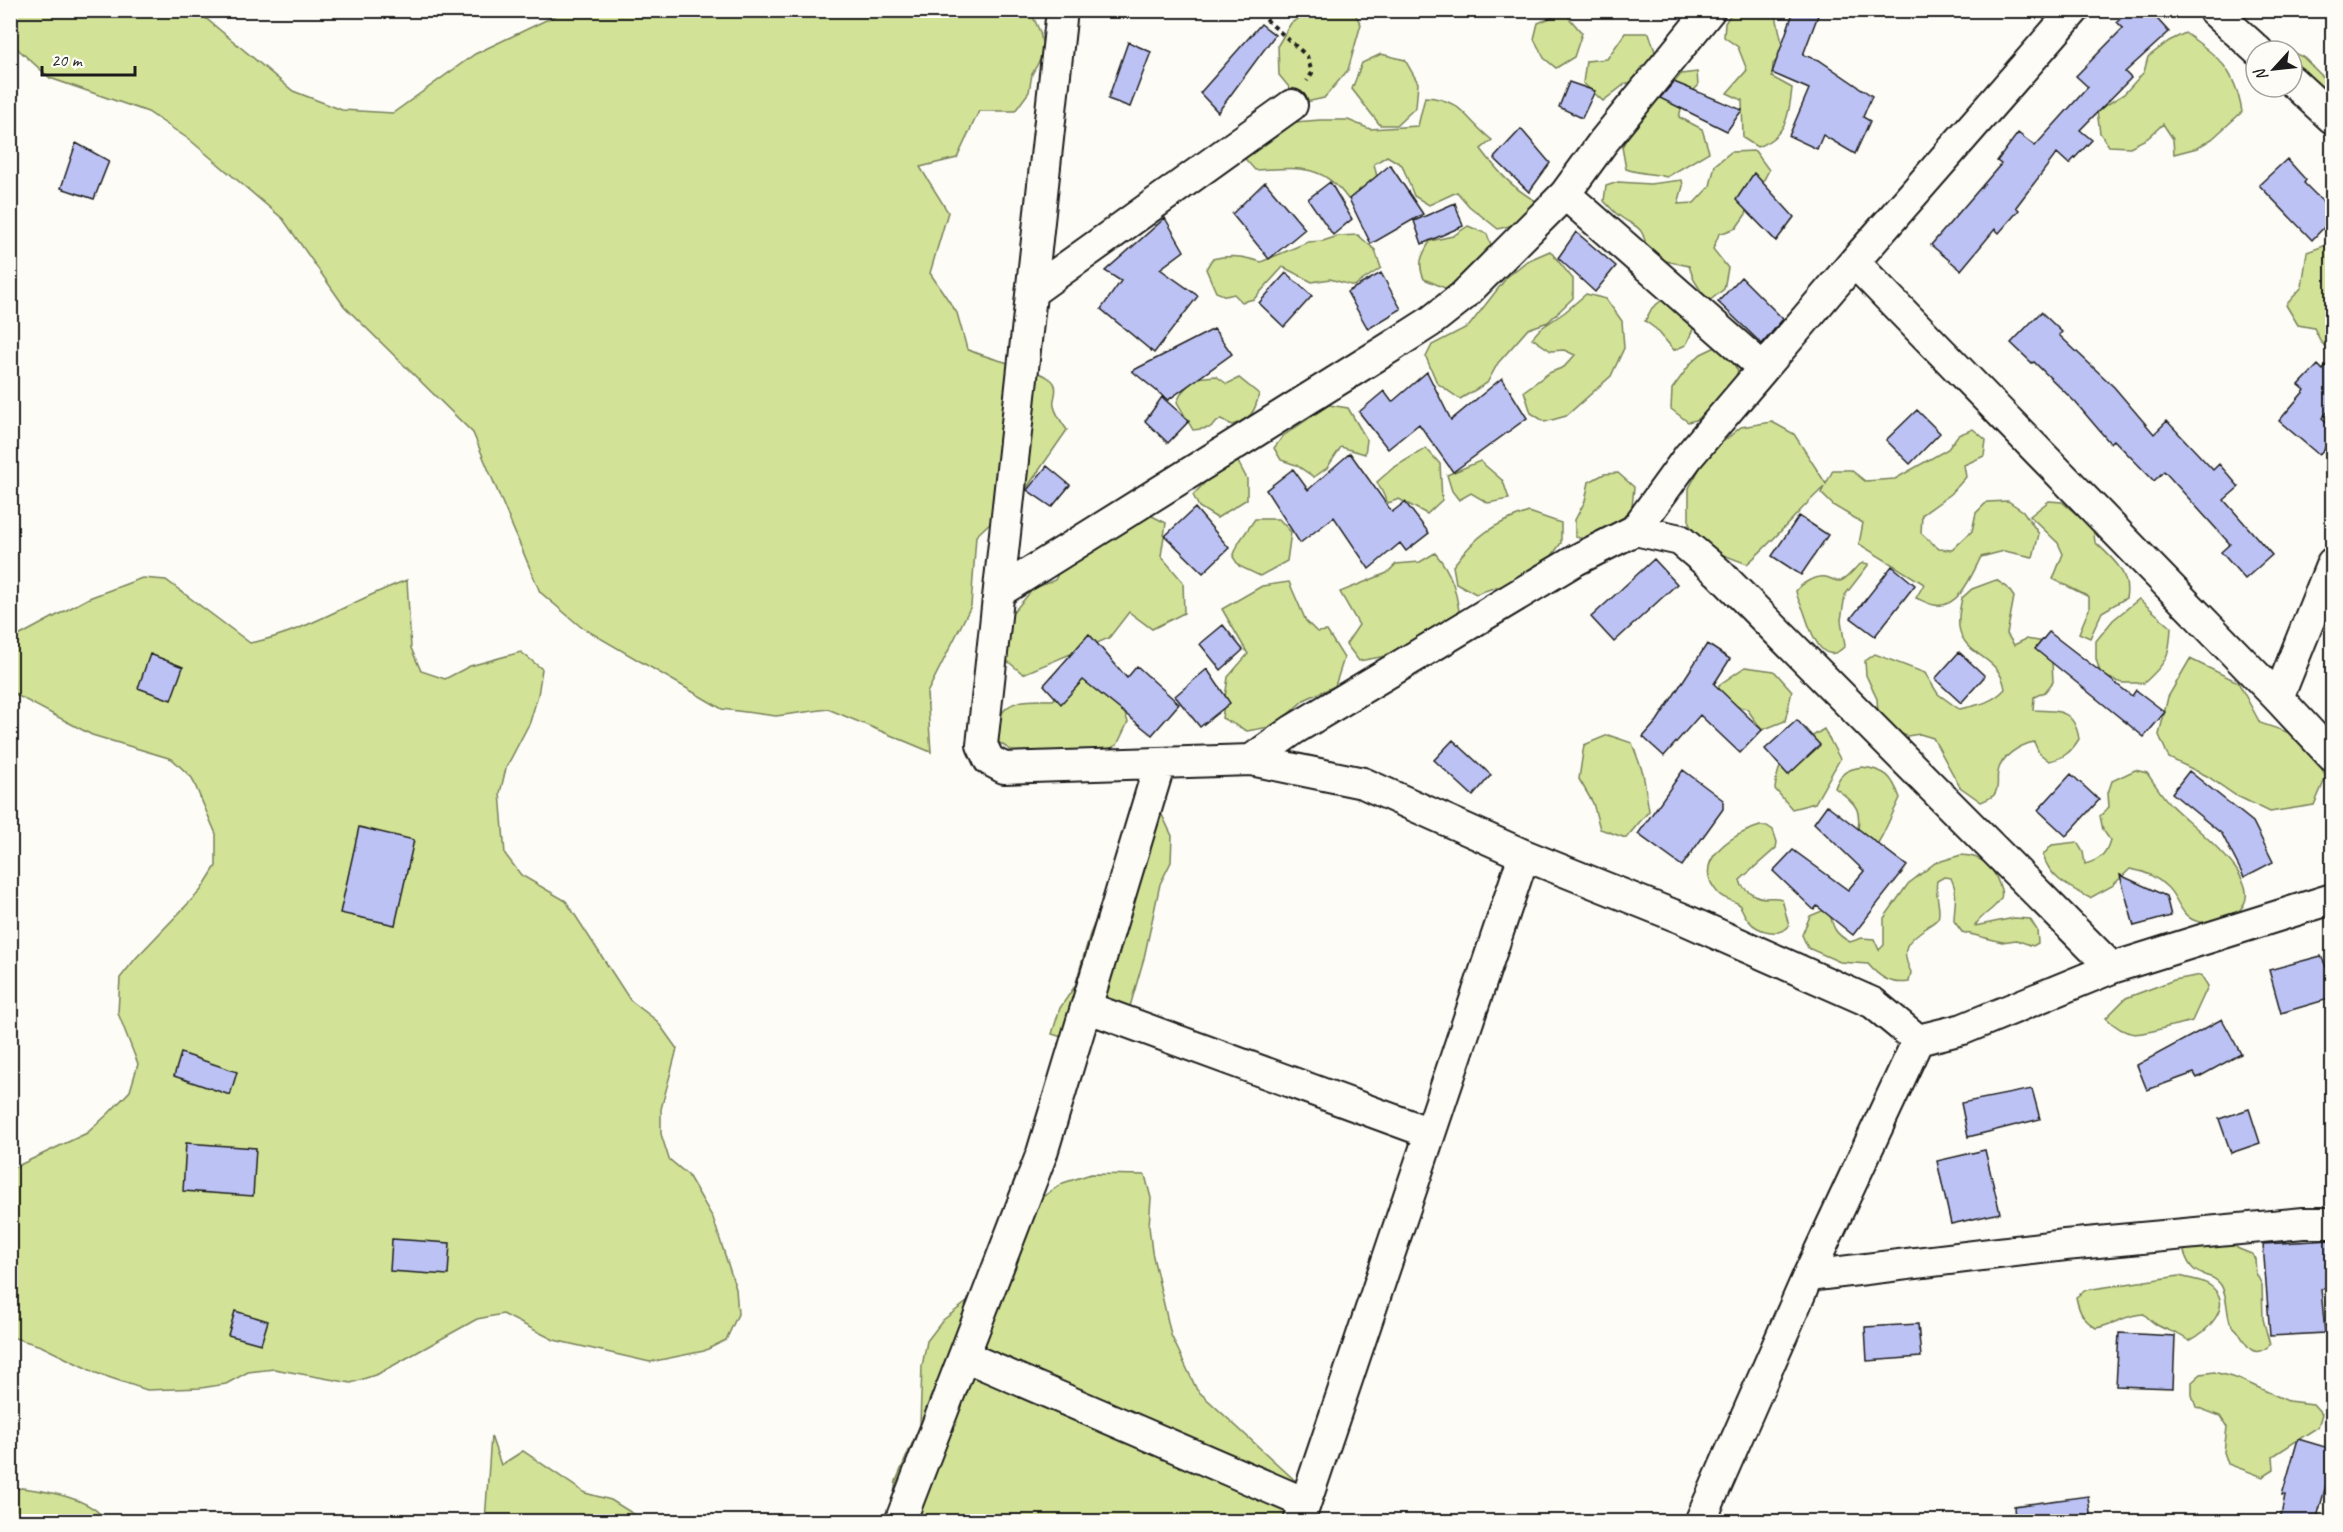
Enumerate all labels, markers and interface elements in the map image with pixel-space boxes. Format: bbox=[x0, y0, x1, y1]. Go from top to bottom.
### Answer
scale bar bbox=[42, 39, 135, 77]
north arrow bbox=[2244, 39, 2304, 99]
text: 20 m bbox=[51, 49, 84, 71]
text: N bbox=[2249, 64, 2273, 84]

